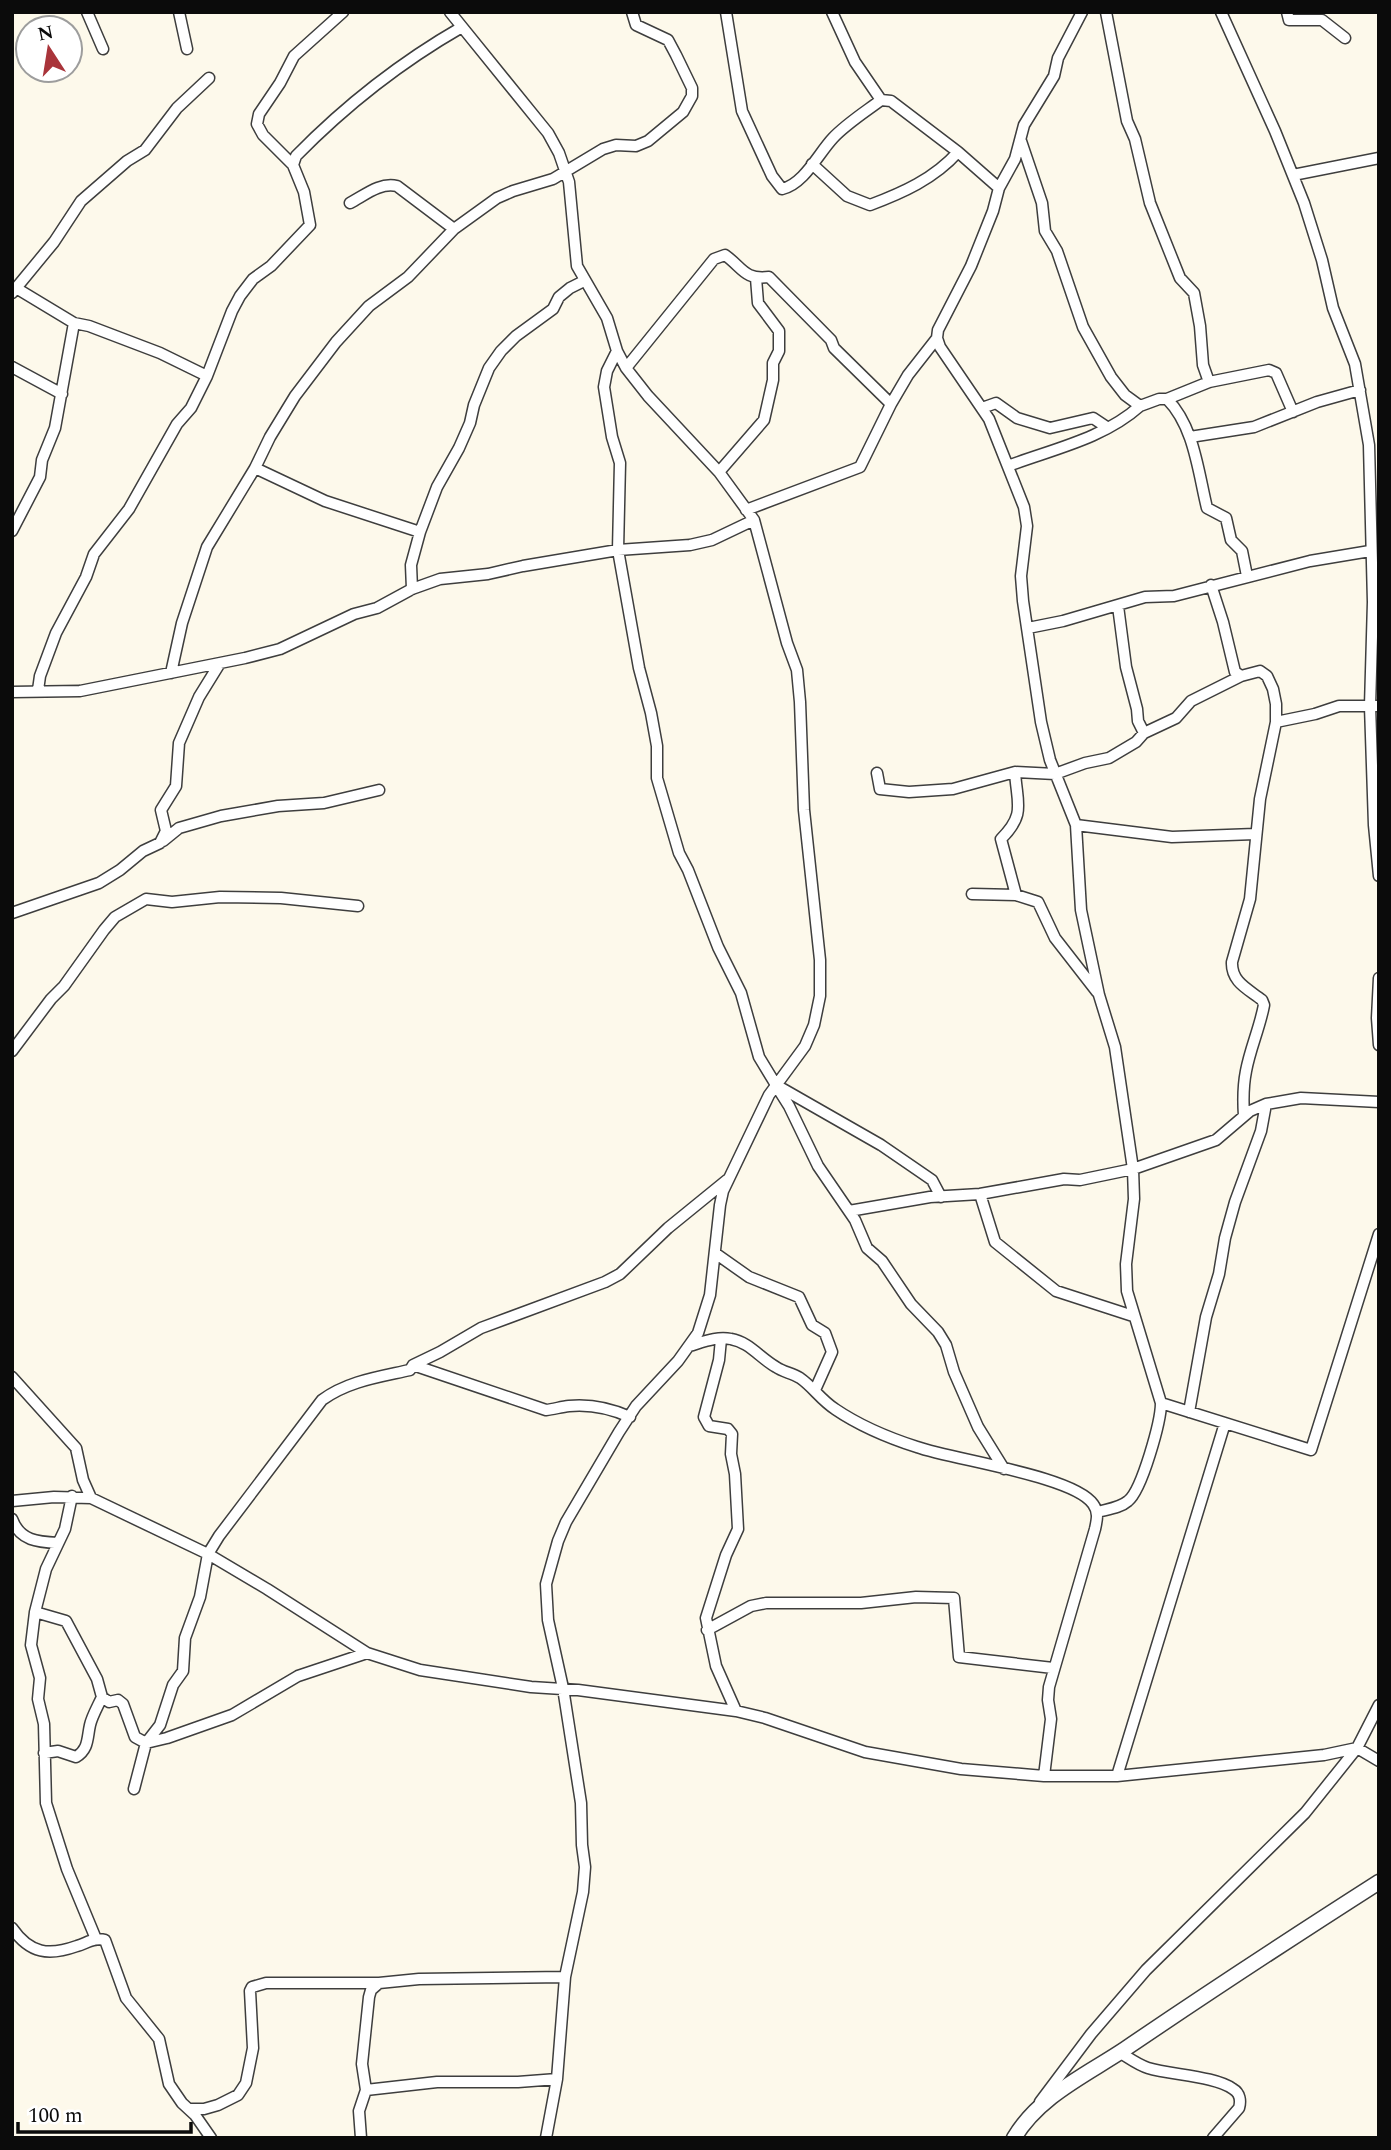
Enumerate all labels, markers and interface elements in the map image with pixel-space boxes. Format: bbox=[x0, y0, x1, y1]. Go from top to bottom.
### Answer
north arrow bbox=[14, 14, 84, 84]
text: N bbox=[35, 18, 56, 50]
scale bar bbox=[18, 2090, 191, 2134]
text: 100 m bbox=[28, 2100, 83, 2132]

